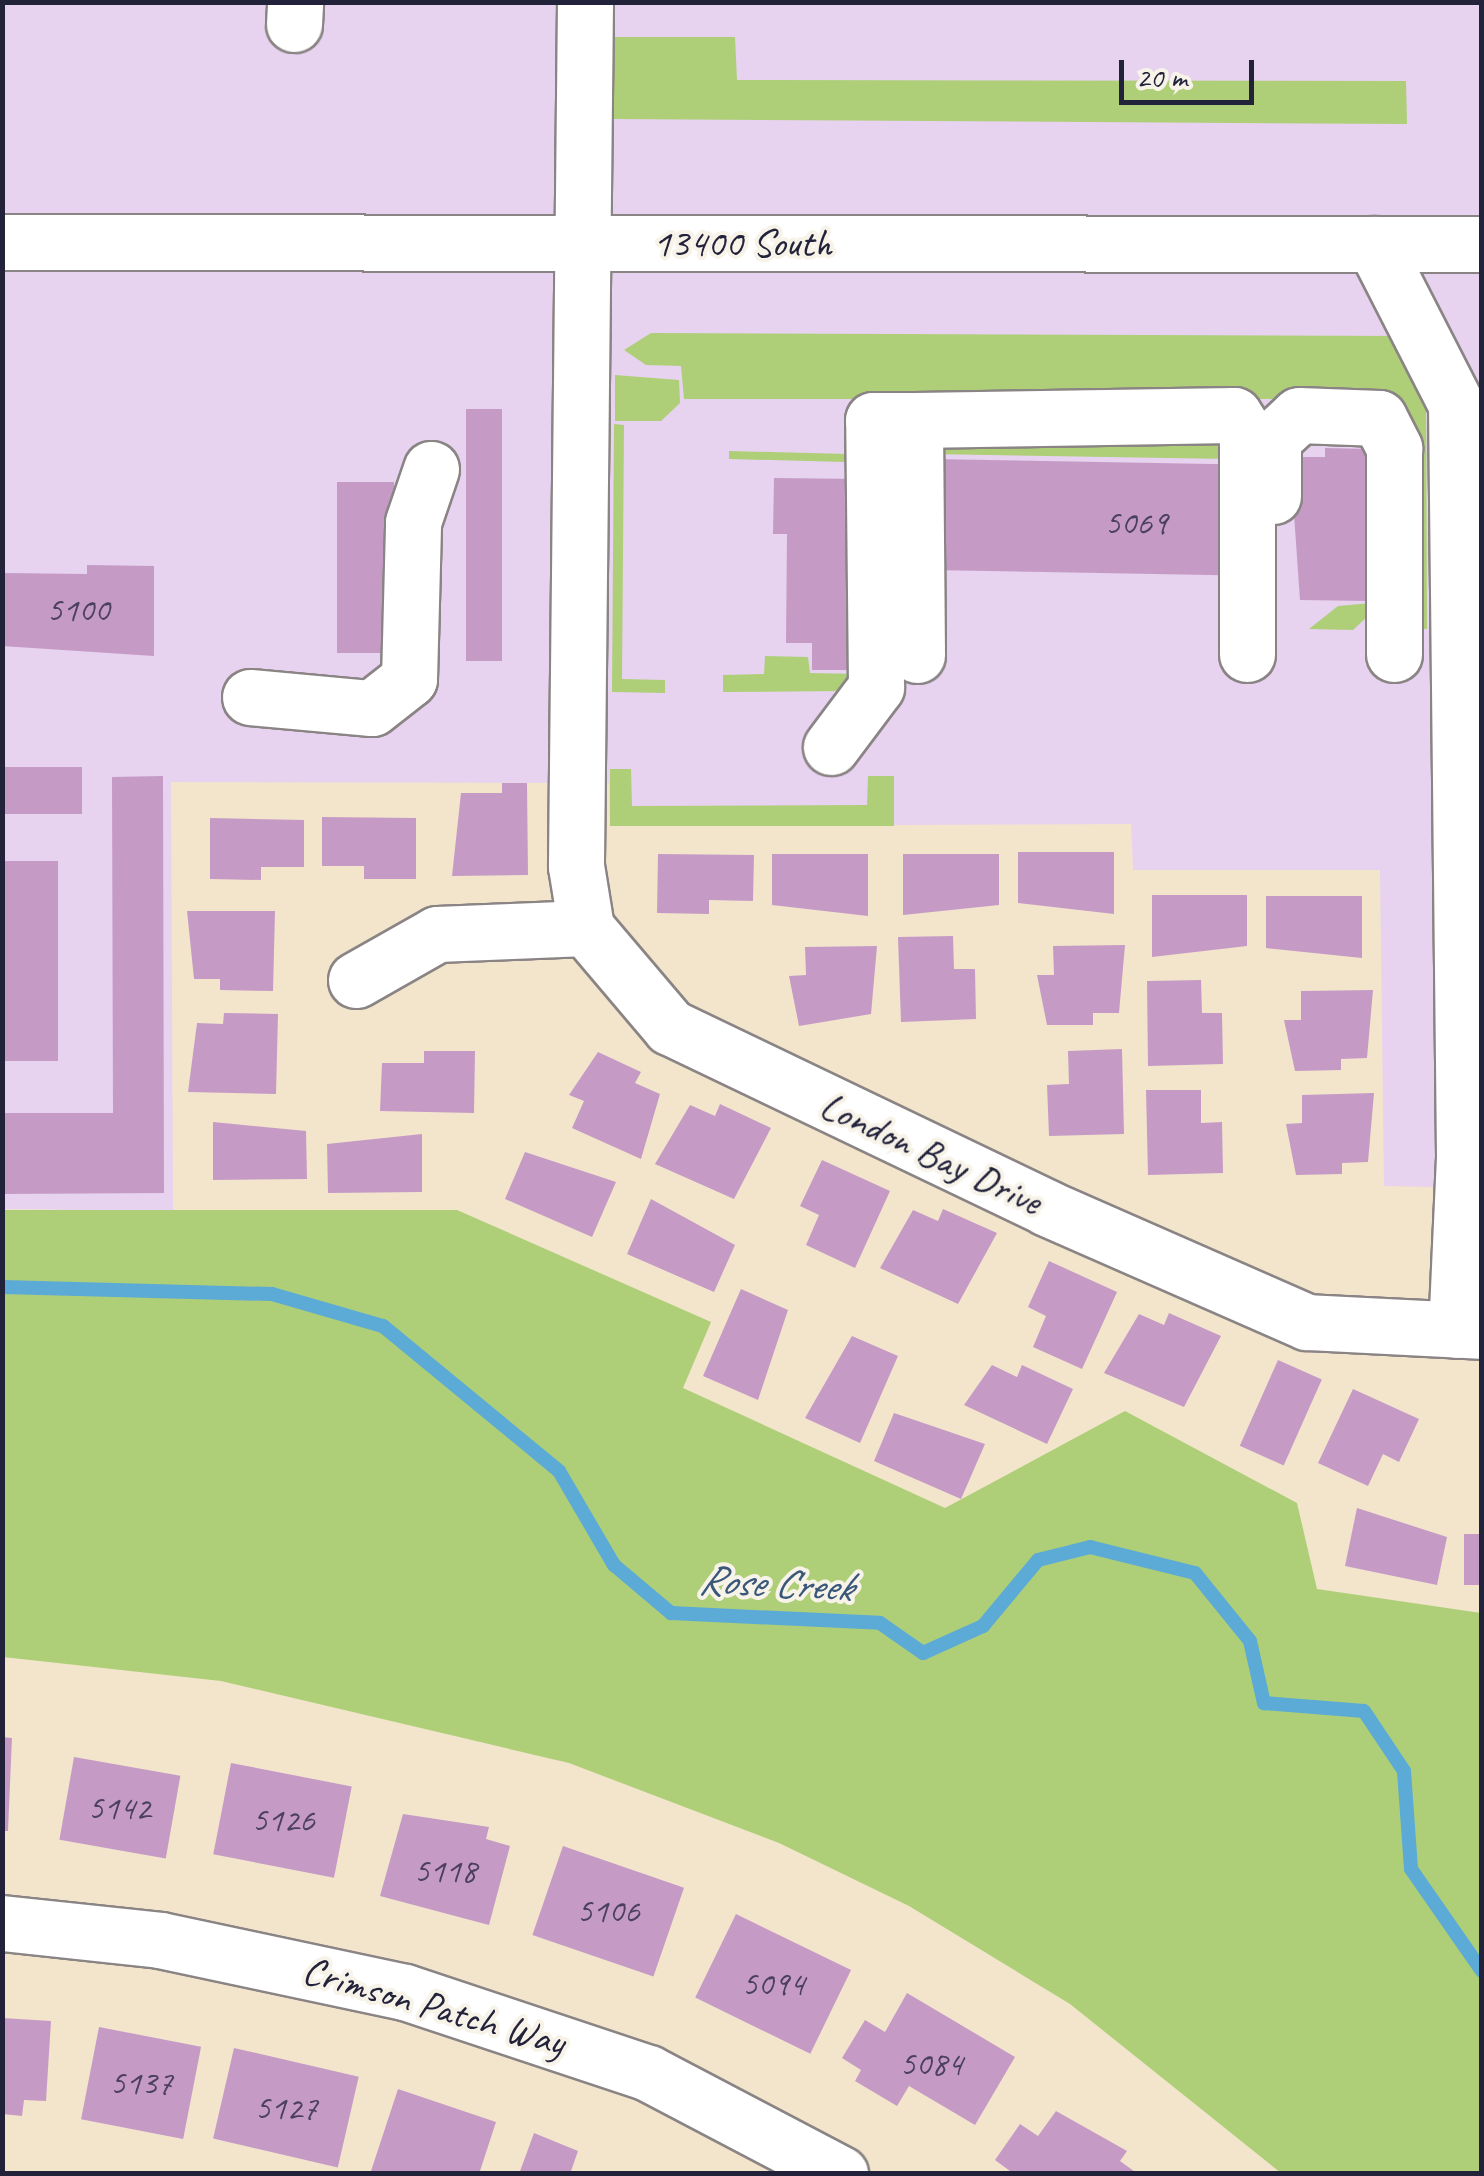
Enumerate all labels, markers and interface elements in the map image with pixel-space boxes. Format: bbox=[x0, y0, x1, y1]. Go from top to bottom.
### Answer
scale bar bbox=[1124, 40, 1259, 102]
text: 20 m bbox=[1136, 58, 1187, 96]
street label: 13400 South bbox=[652, 219, 832, 267]
house number: 5069 bbox=[1105, 502, 1167, 544]
house number: 5100 bbox=[47, 589, 109, 631]
street label: London Bay Drive bbox=[812, 1081, 1050, 1225]
water label: Rose Creek bbox=[697, 1555, 853, 1613]
house number: 5142 bbox=[88, 1787, 150, 1829]
house number: 5126 bbox=[252, 1799, 314, 1841]
house number: 5118 bbox=[414, 1850, 476, 1892]
house number: 5106 bbox=[577, 1890, 639, 1932]
street label: Crimson Patch Way bbox=[298, 1946, 570, 2066]
house number: 5094 bbox=[742, 1963, 804, 2005]
house number: 5084 bbox=[900, 2043, 962, 2085]
house number: 5137 bbox=[110, 2062, 172, 2104]
house number: 5127 bbox=[255, 2087, 317, 2129]

